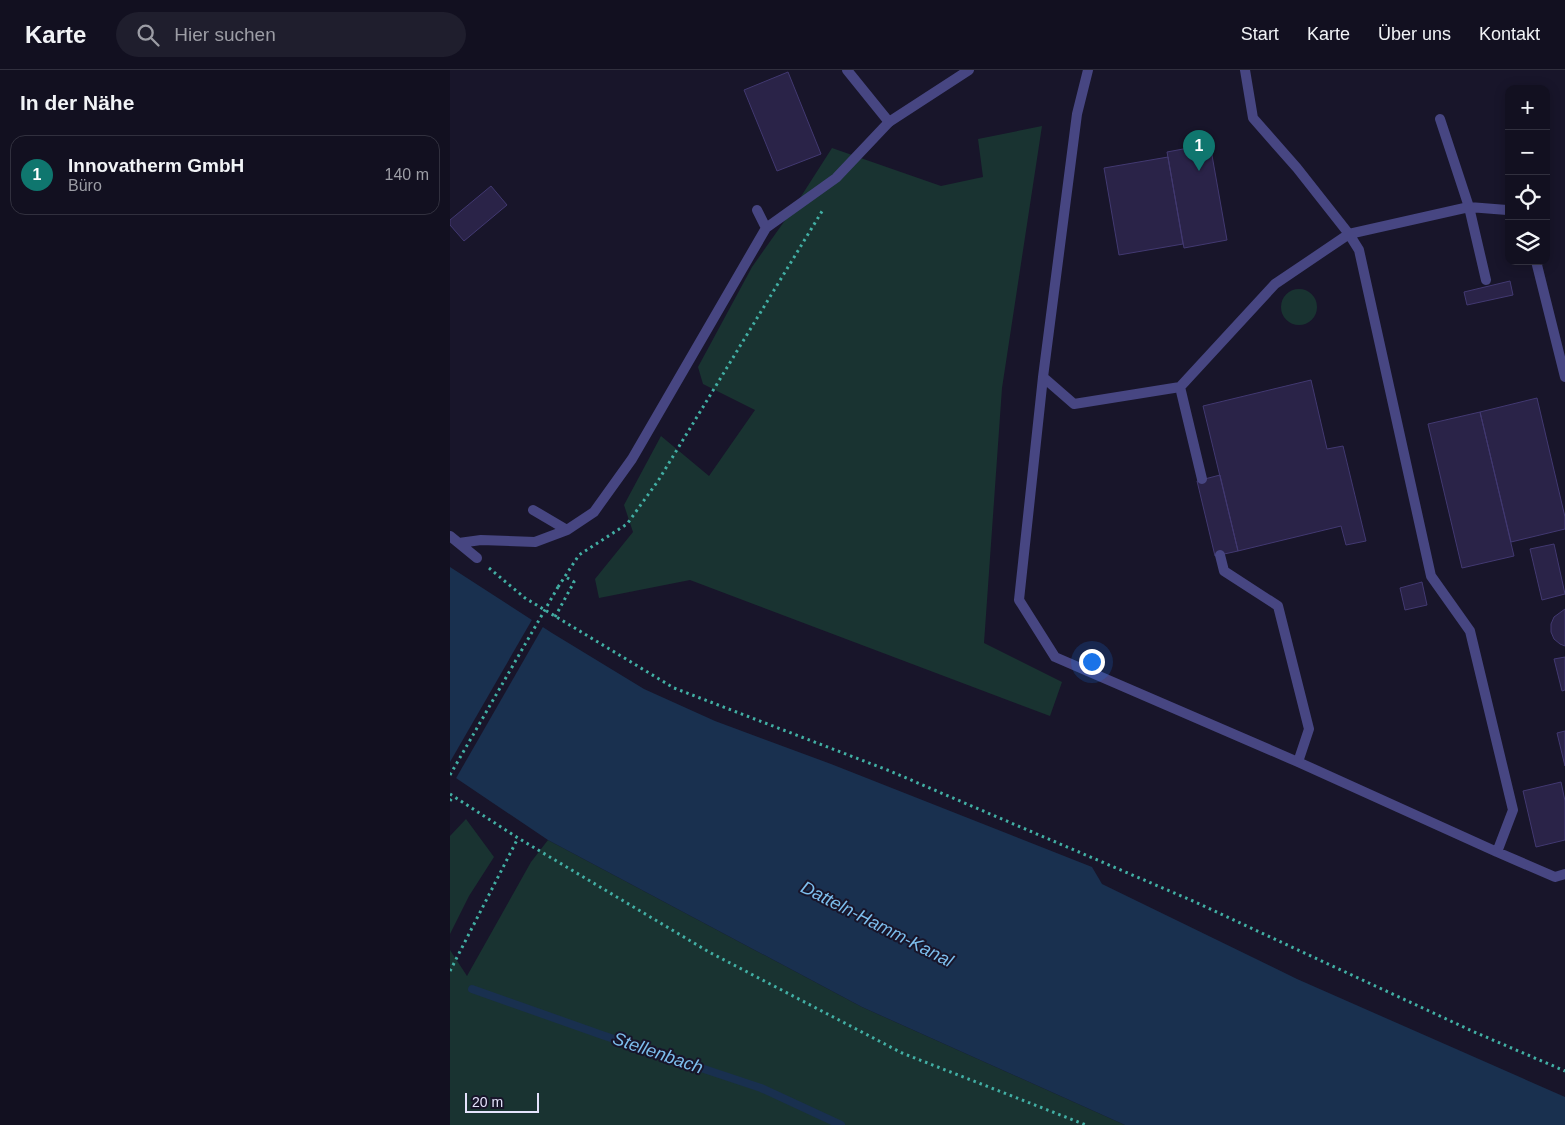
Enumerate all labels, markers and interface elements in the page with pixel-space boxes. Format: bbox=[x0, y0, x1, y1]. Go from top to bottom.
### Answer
search box bbox=[116, 12, 466, 57]
text: Karte bbox=[25, 21, 86, 48]
icon: search bbox=[134, 21, 162, 49]
text: Hier suchen bbox=[174, 24, 276, 45]
text: Start bbox=[1241, 24, 1279, 44]
text: Karte bbox=[1307, 24, 1350, 44]
text: Über uns bbox=[1378, 24, 1451, 44]
text: Kontakt bbox=[1479, 24, 1540, 44]
map controls bbox=[1505, 85, 1550, 265]
button: + bbox=[1505, 85, 1550, 130]
text: In der Nähe bbox=[20, 91, 134, 114]
pin: 1 bbox=[1183, 130, 1215, 171]
button: − bbox=[1505, 130, 1550, 175]
text: Innovatherm GmbH bbox=[68, 155, 244, 176]
text: 1 bbox=[33, 166, 41, 183]
text: 140 m bbox=[385, 166, 429, 183]
button: locate bbox=[1505, 175, 1550, 220]
text: Büro bbox=[68, 177, 102, 194]
button: layers bbox=[1505, 220, 1550, 265]
your location bbox=[1079, 649, 1105, 675]
water label: Datteln-Hamm-Kanal bbox=[798, 877, 957, 972]
water label: Stellenbach bbox=[610, 1028, 706, 1078]
scale bar bbox=[465, 1090, 539, 1113]
text: 20 m bbox=[472, 1094, 503, 1110]

